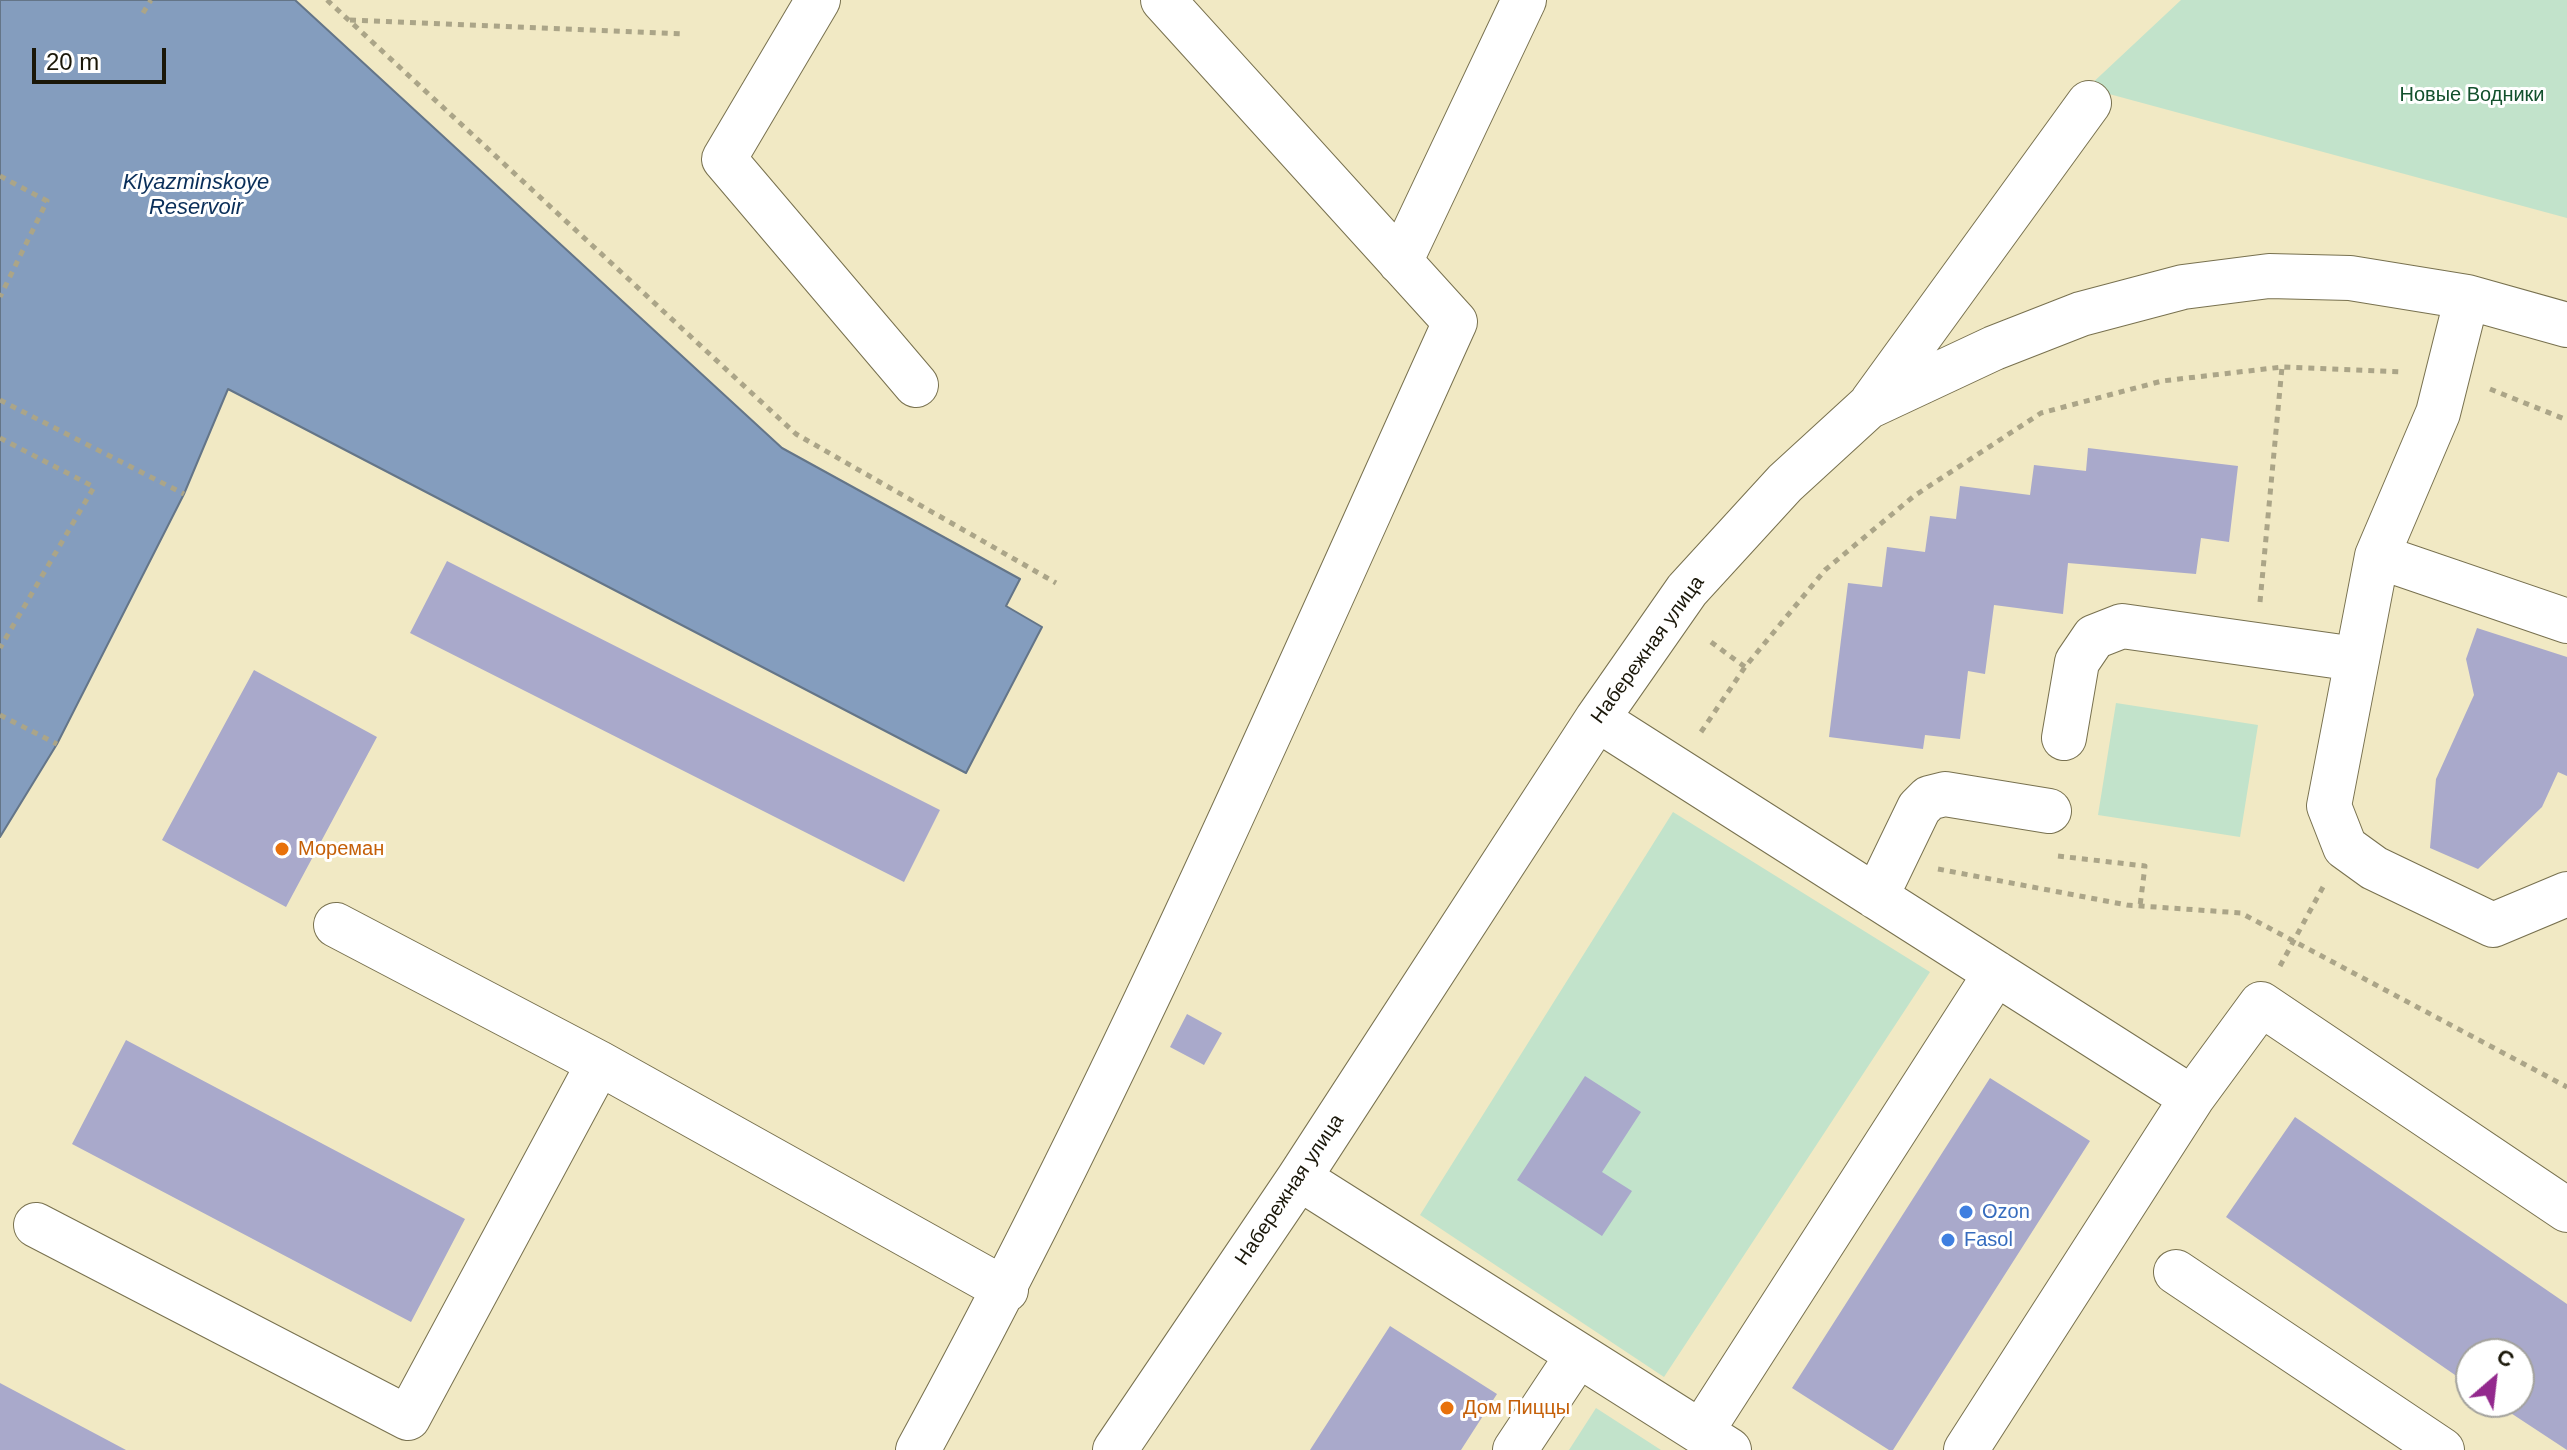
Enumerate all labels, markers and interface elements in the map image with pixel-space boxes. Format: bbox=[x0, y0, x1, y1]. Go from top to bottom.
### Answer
scale bar bbox=[36, 32, 170, 82]
text: 20 m bbox=[46, 48, 99, 75]
park label: Новые Водники bbox=[2399, 83, 2545, 107]
water label: Klyazminskoye Reservoir bbox=[123, 170, 269, 222]
street label: Набережная улица bbox=[1586, 571, 1710, 729]
place label: Мореман bbox=[298, 837, 384, 861]
marker: Мореман bbox=[273, 840, 291, 858]
street label: Набережная улица bbox=[1231, 1110, 1349, 1270]
place label: Ozon bbox=[1982, 1200, 2030, 1224]
marker: Ozon bbox=[1957, 1203, 1975, 1221]
place label: Fasol bbox=[1964, 1228, 2013, 1252]
marker: Fasol bbox=[1939, 1231, 1957, 1249]
north arrow bbox=[2455, 1338, 2535, 1418]
text: С bbox=[2493, 1343, 2518, 1373]
place label: Дом Пиццы bbox=[1463, 1396, 1570, 1420]
marker: Дом Пиццы bbox=[1438, 1399, 1456, 1417]

